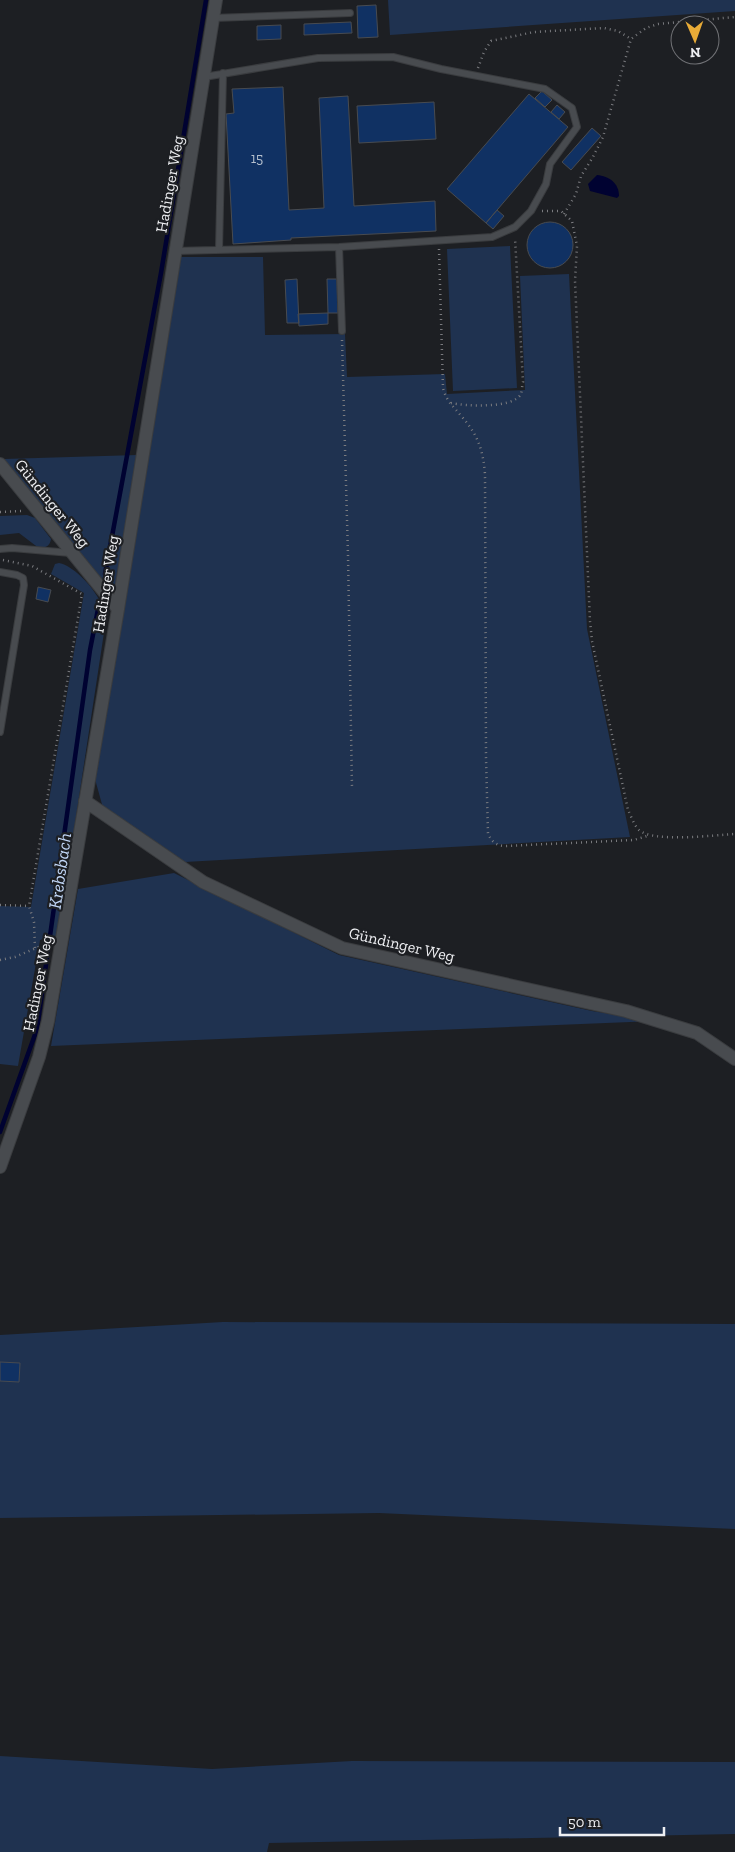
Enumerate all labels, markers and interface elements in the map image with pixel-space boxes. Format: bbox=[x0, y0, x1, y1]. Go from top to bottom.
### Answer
north arrow bbox=[670, 15, 720, 65]
text: N bbox=[689, 44, 701, 61]
street label: Hadinger Weg bbox=[152, 134, 187, 234]
house number: 15 bbox=[251, 150, 263, 167]
street label: Gündinger Weg bbox=[11, 455, 94, 551]
street label: Hadinger Weg bbox=[88, 534, 123, 634]
water label: Krebsbach bbox=[44, 831, 76, 911]
street label: Gündinger Weg bbox=[347, 923, 457, 966]
street label: Hadinger Weg bbox=[19, 933, 56, 1033]
scale bar bbox=[560, 1804, 664, 1836]
text: 50 m bbox=[568, 1813, 601, 1831]

